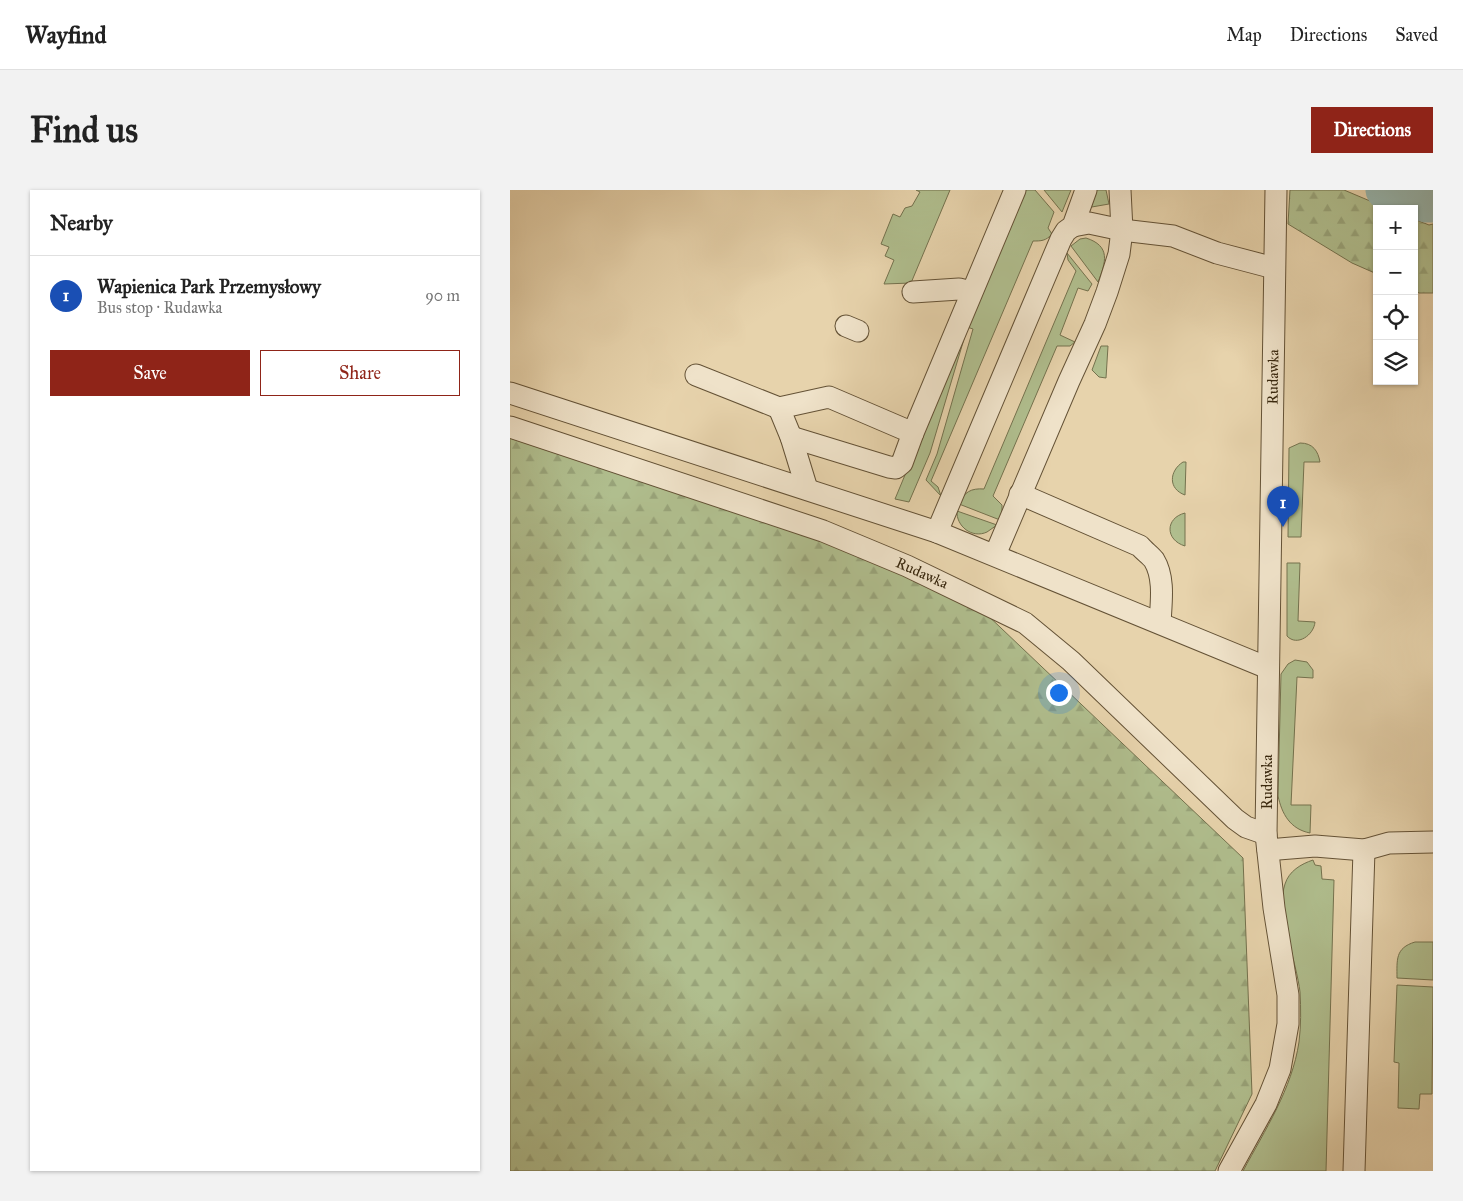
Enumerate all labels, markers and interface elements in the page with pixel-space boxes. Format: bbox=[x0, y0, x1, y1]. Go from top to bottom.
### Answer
text: Wayfind bbox=[25, 20, 107, 50]
text: Map bbox=[1226, 24, 1262, 46]
text: Directions bbox=[1290, 24, 1367, 46]
text: Saved bbox=[1395, 24, 1438, 46]
button: Directions bbox=[1311, 107, 1433, 153]
text: Find us bbox=[30, 109, 138, 152]
map controls bbox=[1373, 205, 1418, 385]
button: + bbox=[1373, 205, 1418, 250]
text: Nearby bbox=[50, 210, 113, 236]
button: − bbox=[1373, 250, 1418, 295]
text: Wapienica Park Przemysłowy bbox=[97, 275, 321, 298]
text: 1 bbox=[63, 286, 69, 305]
text: 90 m bbox=[425, 286, 460, 305]
button: locate bbox=[1373, 295, 1418, 340]
text: Bus stop · Rudawka bbox=[97, 298, 222, 317]
button: layers bbox=[1373, 340, 1418, 385]
street label: Rudawka bbox=[1264, 349, 1282, 405]
button: Save bbox=[50, 350, 250, 396]
button: Share bbox=[260, 350, 460, 396]
pin: 1 bbox=[1267, 486, 1299, 527]
street label: Rudawka bbox=[893, 554, 951, 593]
your location bbox=[1046, 680, 1072, 706]
street label: Rudawka bbox=[1258, 754, 1276, 810]

